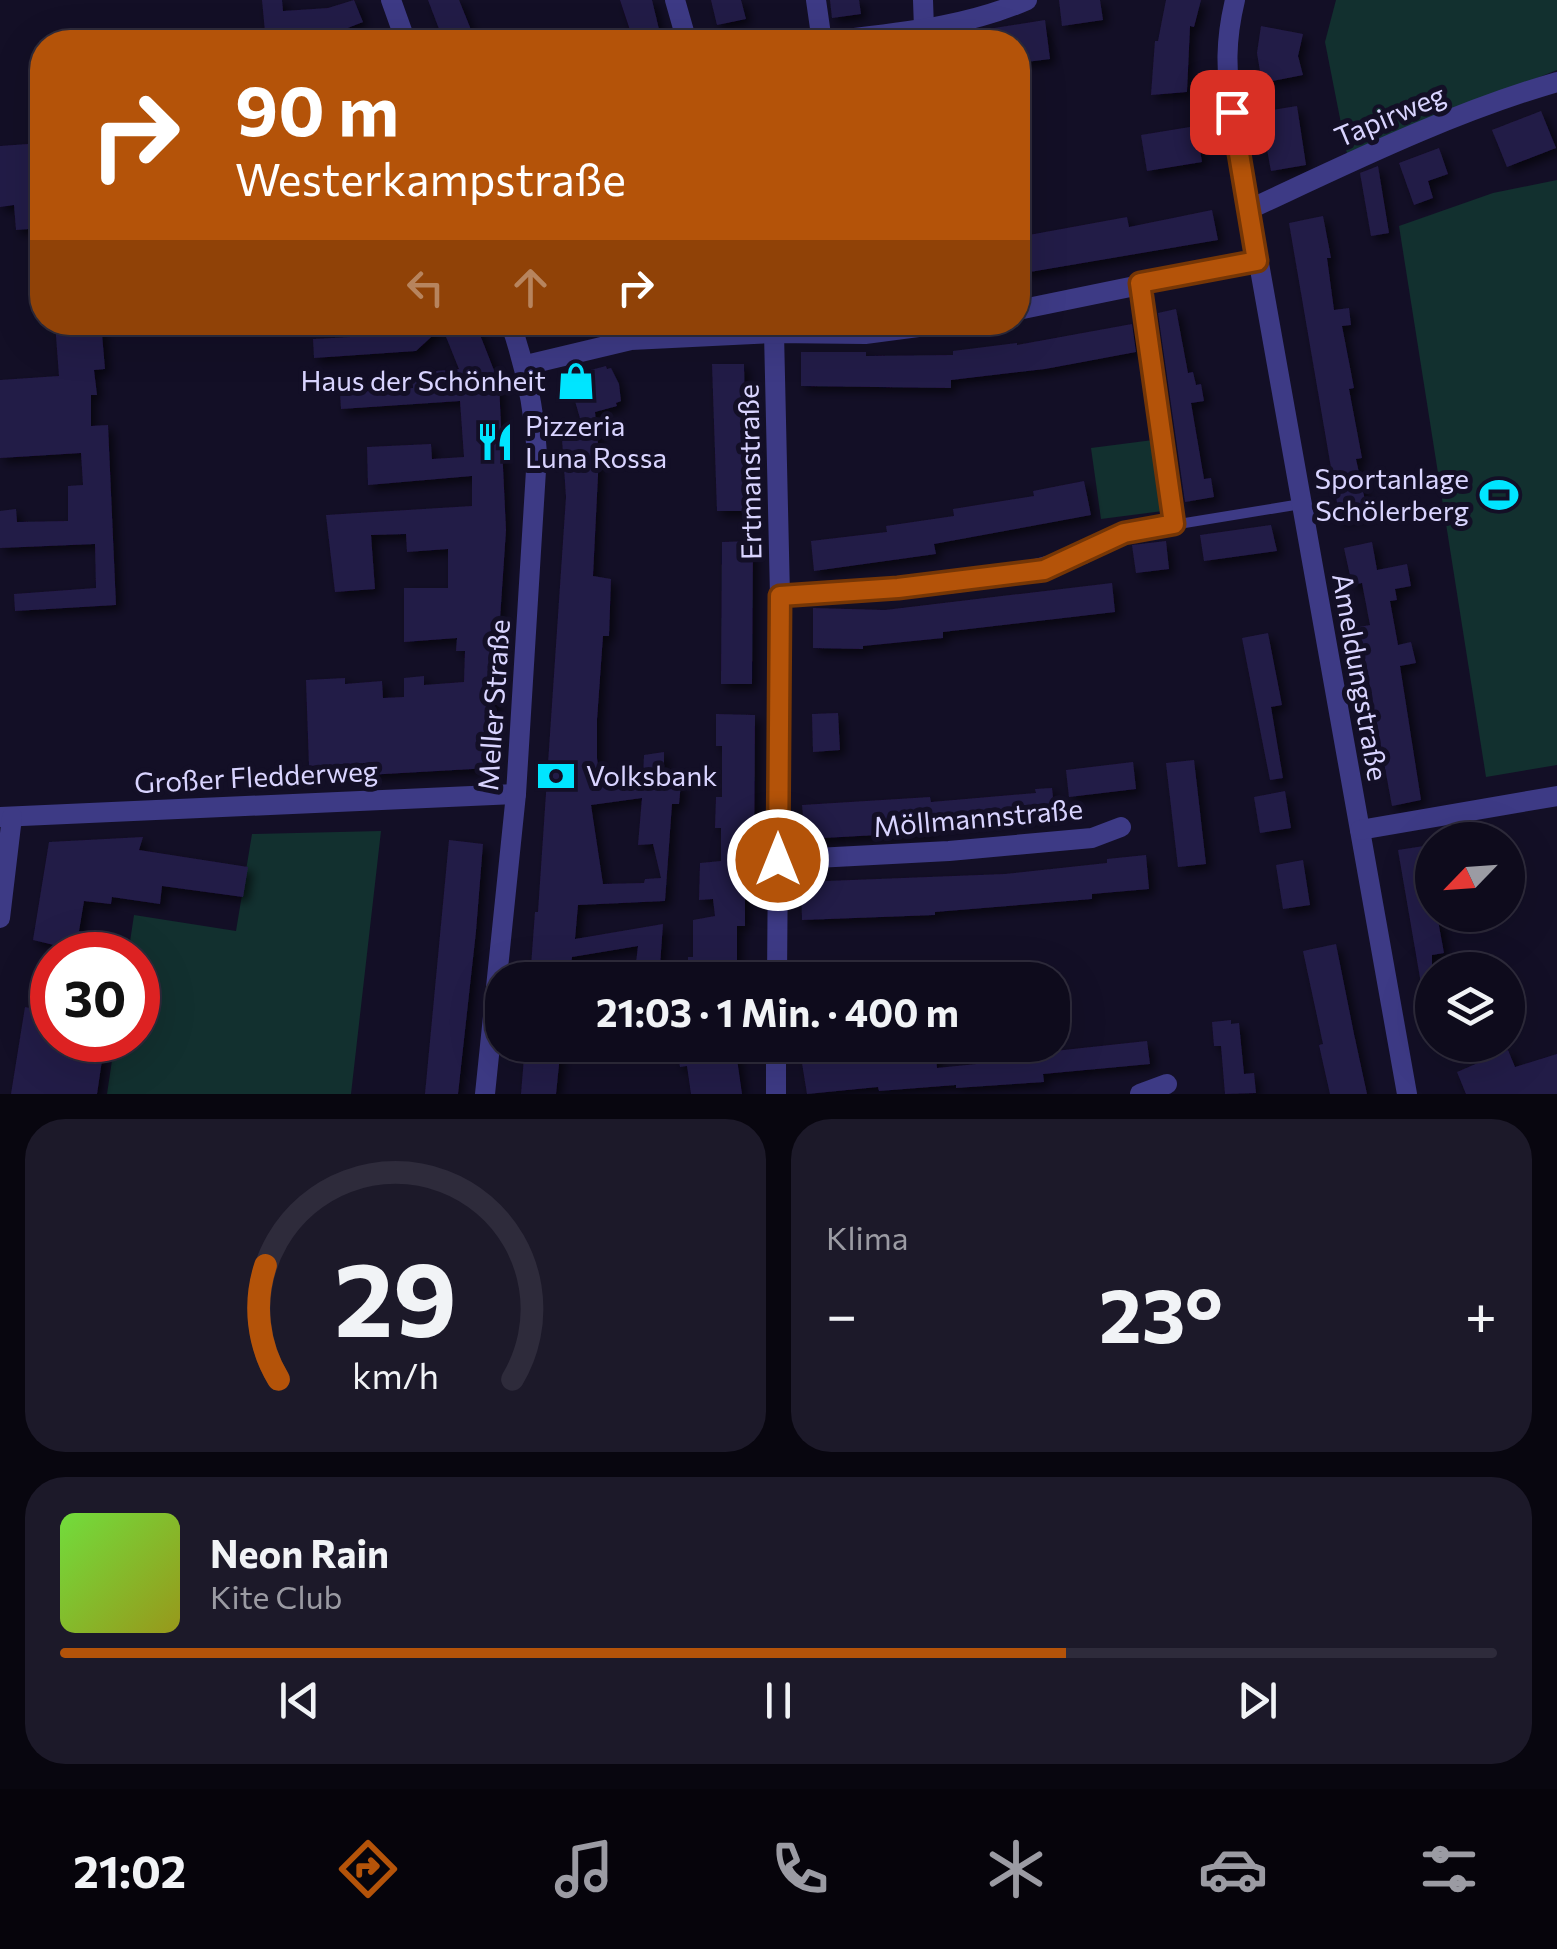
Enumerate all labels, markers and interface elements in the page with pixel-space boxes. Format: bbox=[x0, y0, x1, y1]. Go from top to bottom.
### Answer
text: 90 m bbox=[235, 65, 399, 150]
icon: right bbox=[70, 70, 200, 200]
pin bbox=[1190, 70, 1275, 155]
street label: Tapirweg bbox=[1329, 77, 1450, 154]
icon: arrive bbox=[1205, 85, 1260, 140]
text: Westerkampstraße bbox=[235, 150, 626, 205]
icon: left bbox=[398, 260, 453, 315]
icon: ahead bbox=[503, 260, 558, 315]
icon: right bbox=[608, 260, 663, 315]
shop icon: Haus der Schönheit bbox=[555, 360, 597, 402]
place label: Haus der Schönheit bbox=[301, 363, 546, 397]
street label: Ertmanstraße bbox=[730, 384, 768, 560]
place label: Pizzeria Luna Rossa bbox=[525, 408, 667, 474]
restaurant icon: Pizzeria Luna Rossa bbox=[474, 421, 516, 463]
place label: Sportanlage Schölerberg bbox=[1315, 461, 1469, 527]
sports icon: Sportanlage Schölerberg bbox=[1478, 474, 1520, 516]
street label: Ameldungstraße bbox=[1326, 570, 1396, 783]
street label: Meller Straße bbox=[470, 618, 516, 792]
street label: Großer Fledderweg bbox=[133, 753, 379, 799]
bank icon: Volksbank bbox=[535, 755, 577, 797]
place label: Volksbank bbox=[586, 758, 717, 792]
street label: Möllmannstraße bbox=[872, 791, 1084, 843]
position arrow bbox=[726, 808, 830, 912]
north arrow bbox=[1415, 822, 1525, 932]
map controls bbox=[1415, 822, 1525, 1062]
speed limit sign: 30 bbox=[30, 932, 160, 1062]
button: layers bbox=[1415, 952, 1525, 1062]
text: 21:03 · 1 Min. · 400 m bbox=[596, 988, 959, 1035]
text: Klima bbox=[826, 1217, 908, 1257]
text: 29 bbox=[334, 1231, 457, 1358]
text: 23° bbox=[1099, 1267, 1223, 1358]
text: − bbox=[826, 1279, 857, 1346]
text: + bbox=[1465, 1279, 1497, 1346]
text: km/h bbox=[352, 1353, 439, 1396]
text: Neon Rain bbox=[210, 1529, 389, 1576]
text: Kite Club bbox=[210, 1576, 342, 1616]
icon: previous bbox=[272, 1673, 327, 1728]
icon: pause bbox=[751, 1673, 806, 1728]
icon: next bbox=[1230, 1673, 1285, 1728]
icon: directions bbox=[333, 1834, 403, 1904]
icon: music bbox=[549, 1834, 619, 1904]
icon: phone bbox=[765, 1834, 835, 1904]
icon: climate bbox=[981, 1834, 1051, 1904]
icon: car bbox=[1198, 1834, 1268, 1904]
icon: filters bbox=[1414, 1834, 1484, 1904]
text: 21:02 bbox=[73, 1842, 186, 1897]

